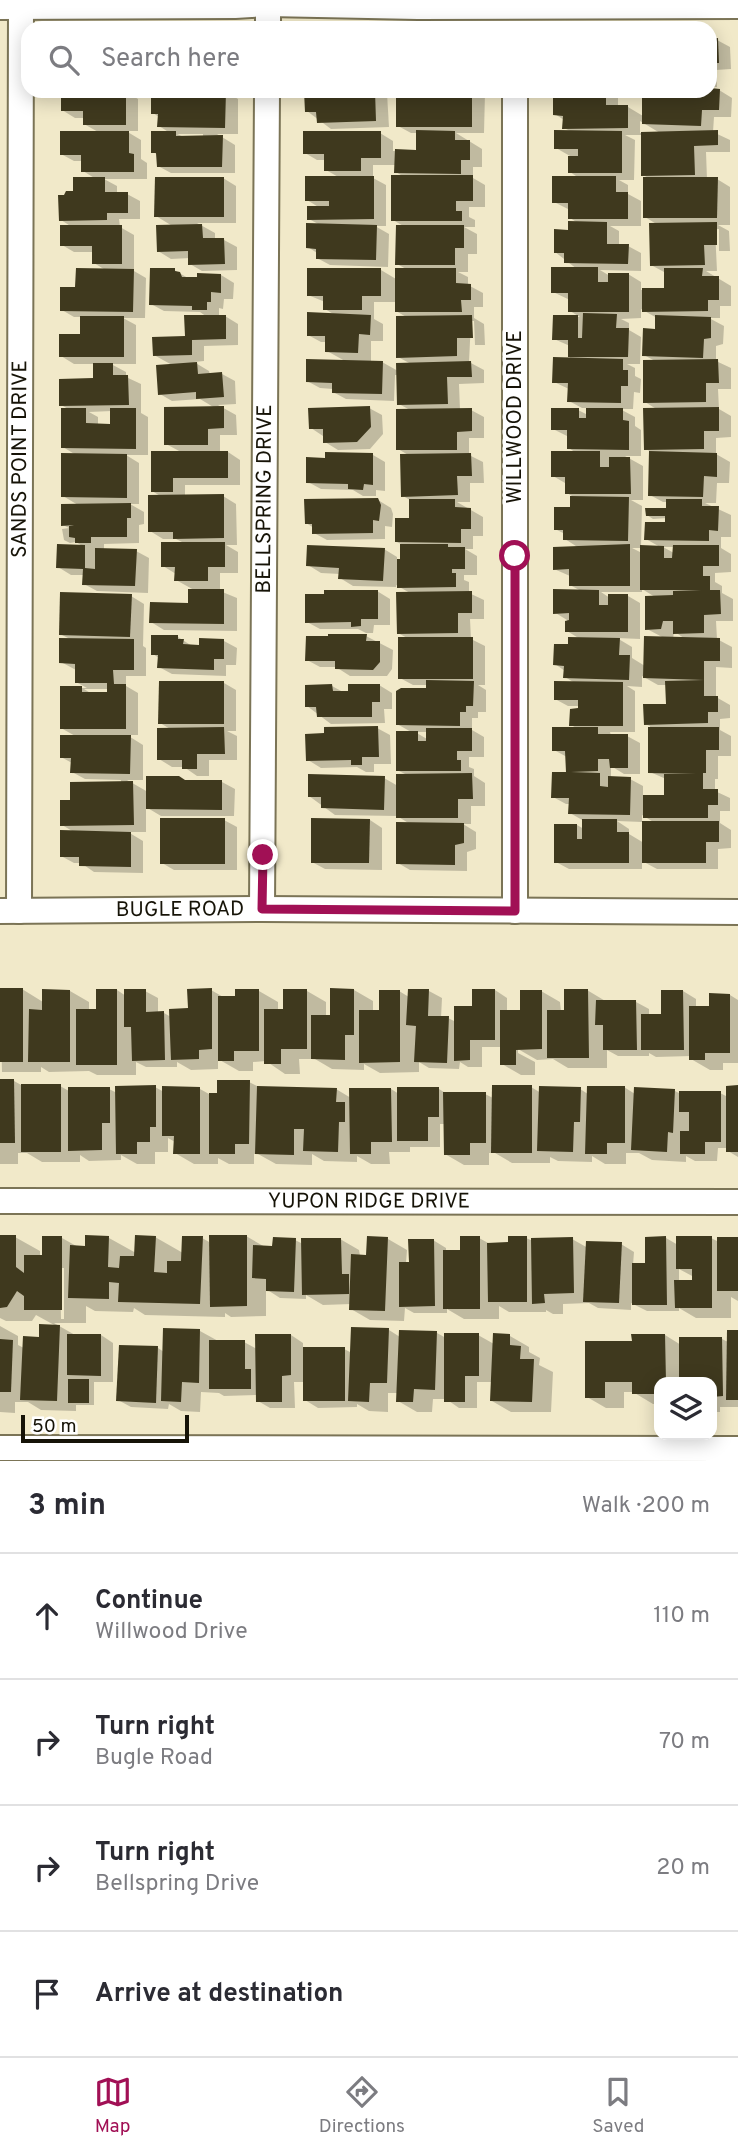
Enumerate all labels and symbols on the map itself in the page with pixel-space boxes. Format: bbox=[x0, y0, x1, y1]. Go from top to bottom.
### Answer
street label: WILLWOOD DRIVE bbox=[502, 330, 529, 504]
street label: SANDS POINT DRIVE bbox=[6, 360, 34, 558]
street label: BELLSPRING DRIVE bbox=[250, 404, 279, 594]
route start bbox=[499, 540, 530, 571]
route end bbox=[247, 839, 278, 870]
street label: BUGLE ROAD bbox=[116, 896, 244, 924]
street label: YUPON RIDGE DRIVE bbox=[268, 1188, 470, 1215]
scale bar bbox=[21, 1412, 189, 1444]

